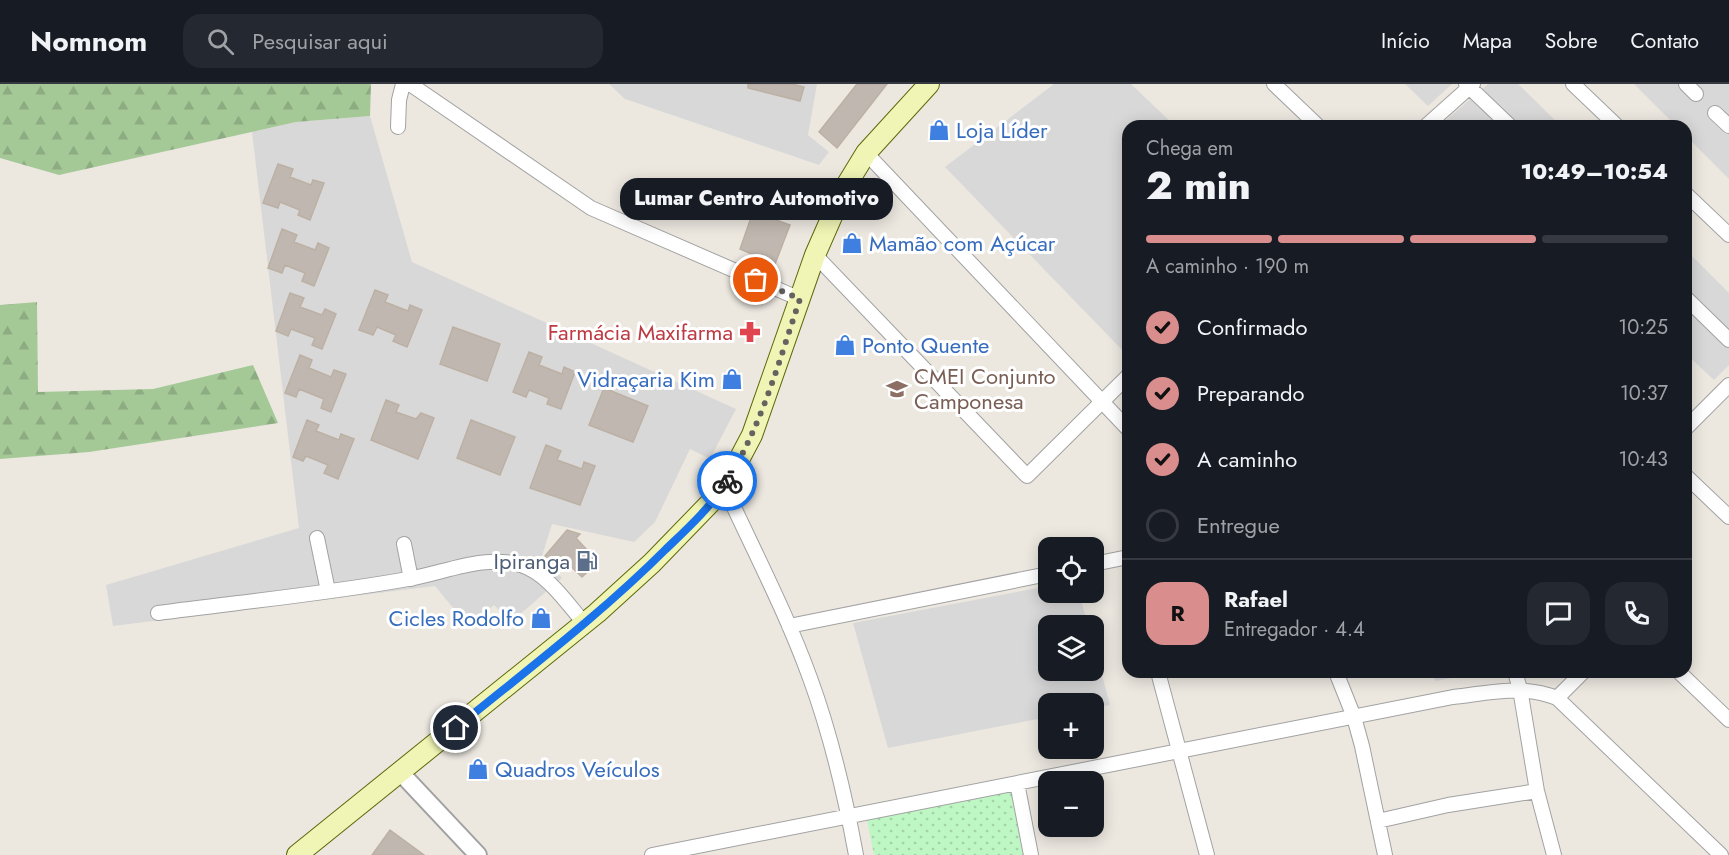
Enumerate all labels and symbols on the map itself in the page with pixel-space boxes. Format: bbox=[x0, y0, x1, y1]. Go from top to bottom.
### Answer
place label: Loja Líder bbox=[956, 114, 1048, 146]
shop icon: Loja Líder bbox=[927, 118, 951, 142]
callout: Lumar Centro Automotivo bbox=[620, 178, 892, 220]
place label: Mamão com Açúcar bbox=[869, 227, 1056, 259]
shop icon: Mamão com Açúcar bbox=[840, 231, 864, 255]
pin bbox=[730, 254, 781, 305]
place label: Farmácia Maxifarma bbox=[548, 316, 733, 348]
pharmacy icon: Farmácia Maxifarma bbox=[738, 320, 762, 344]
place label: Ponto Quente bbox=[862, 329, 989, 361]
shop icon: Ponto Quente bbox=[833, 333, 857, 357]
place label: CMEI Conjunto Camponesa bbox=[914, 360, 1056, 417]
place label: Vidraçaria Kim bbox=[577, 363, 715, 395]
shop icon: Vidraçaria Kim bbox=[720, 367, 744, 391]
school or university icon: CMEI Conjunto Camponesa bbox=[885, 377, 909, 401]
courier bbox=[697, 451, 757, 511]
place label: Ipiranga bbox=[494, 545, 570, 577]
fuel station icon: Ipiranga bbox=[575, 549, 599, 573]
place label: Cicles Rodolfo bbox=[389, 602, 524, 634]
shop icon: Cicles Rodolfo bbox=[529, 606, 553, 630]
pin bbox=[430, 702, 481, 753]
place label: Quadros Veículos bbox=[495, 753, 660, 785]
shop icon: Quadros Veículos bbox=[466, 757, 490, 781]

